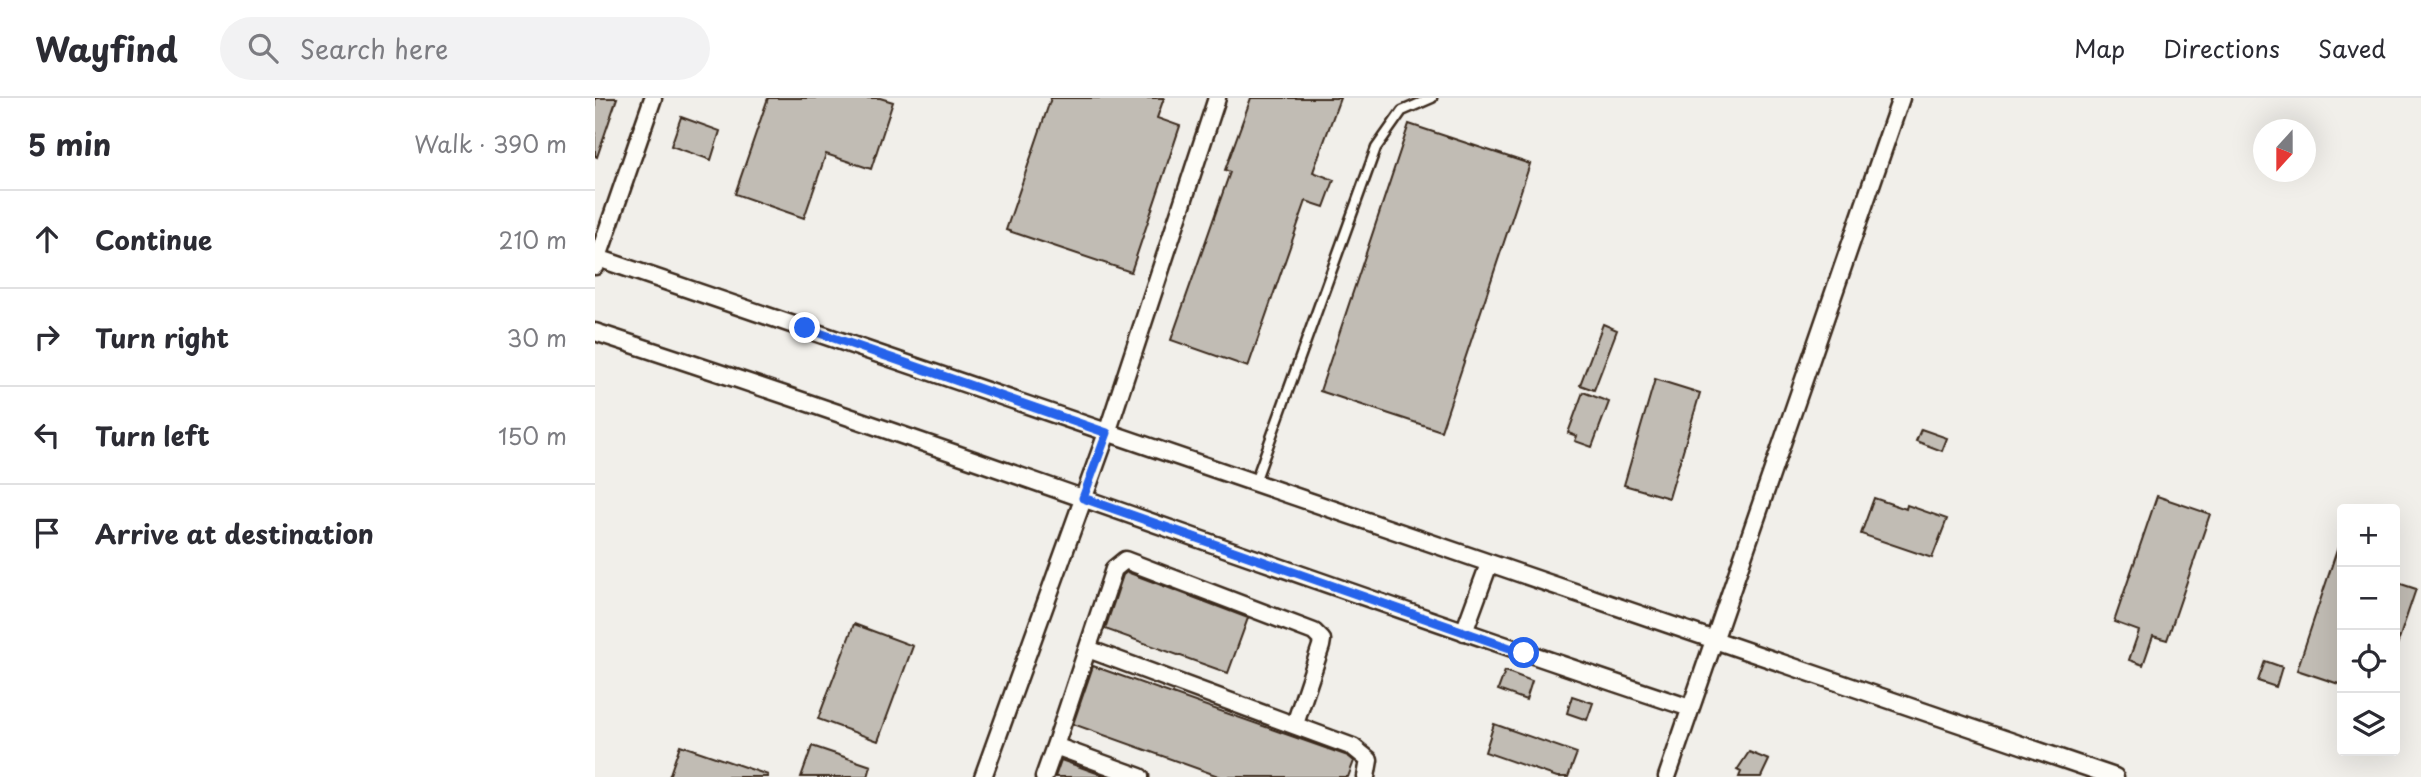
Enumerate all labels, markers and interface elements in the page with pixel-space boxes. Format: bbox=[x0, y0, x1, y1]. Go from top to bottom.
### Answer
search box bbox=[220, 17, 710, 80]
text: Wayfind bbox=[35, 23, 178, 73]
icon: search bbox=[244, 29, 282, 67]
text: Search here bbox=[300, 29, 448, 68]
text: Map bbox=[2074, 30, 2125, 66]
text: Directions bbox=[2163, 30, 2280, 66]
text: Saved bbox=[2318, 30, 2386, 66]
north arrow bbox=[2253, 119, 2316, 182]
text: 5 min bbox=[28, 121, 111, 166]
text: Walk · 390 m bbox=[414, 126, 567, 161]
icon: ahead bbox=[28, 220, 66, 258]
text: Continue bbox=[95, 220, 212, 259]
text: 210 m bbox=[499, 222, 567, 257]
route end bbox=[789, 312, 820, 343]
icon: right bbox=[28, 318, 66, 356]
text: Turn right bbox=[95, 318, 229, 357]
text: 30 m bbox=[506, 320, 567, 355]
icon: left bbox=[28, 416, 66, 454]
text: Turn left bbox=[95, 416, 210, 455]
text: 150 m bbox=[498, 418, 567, 453]
map controls bbox=[2337, 504, 2400, 756]
button: + bbox=[2337, 504, 2400, 567]
icon: arrive bbox=[28, 514, 66, 552]
text: Arrive at destination bbox=[95, 514, 374, 553]
button: − bbox=[2337, 567, 2400, 630]
button: locate bbox=[2337, 630, 2400, 693]
route start bbox=[1508, 637, 1539, 668]
button: layers bbox=[2337, 693, 2400, 756]

